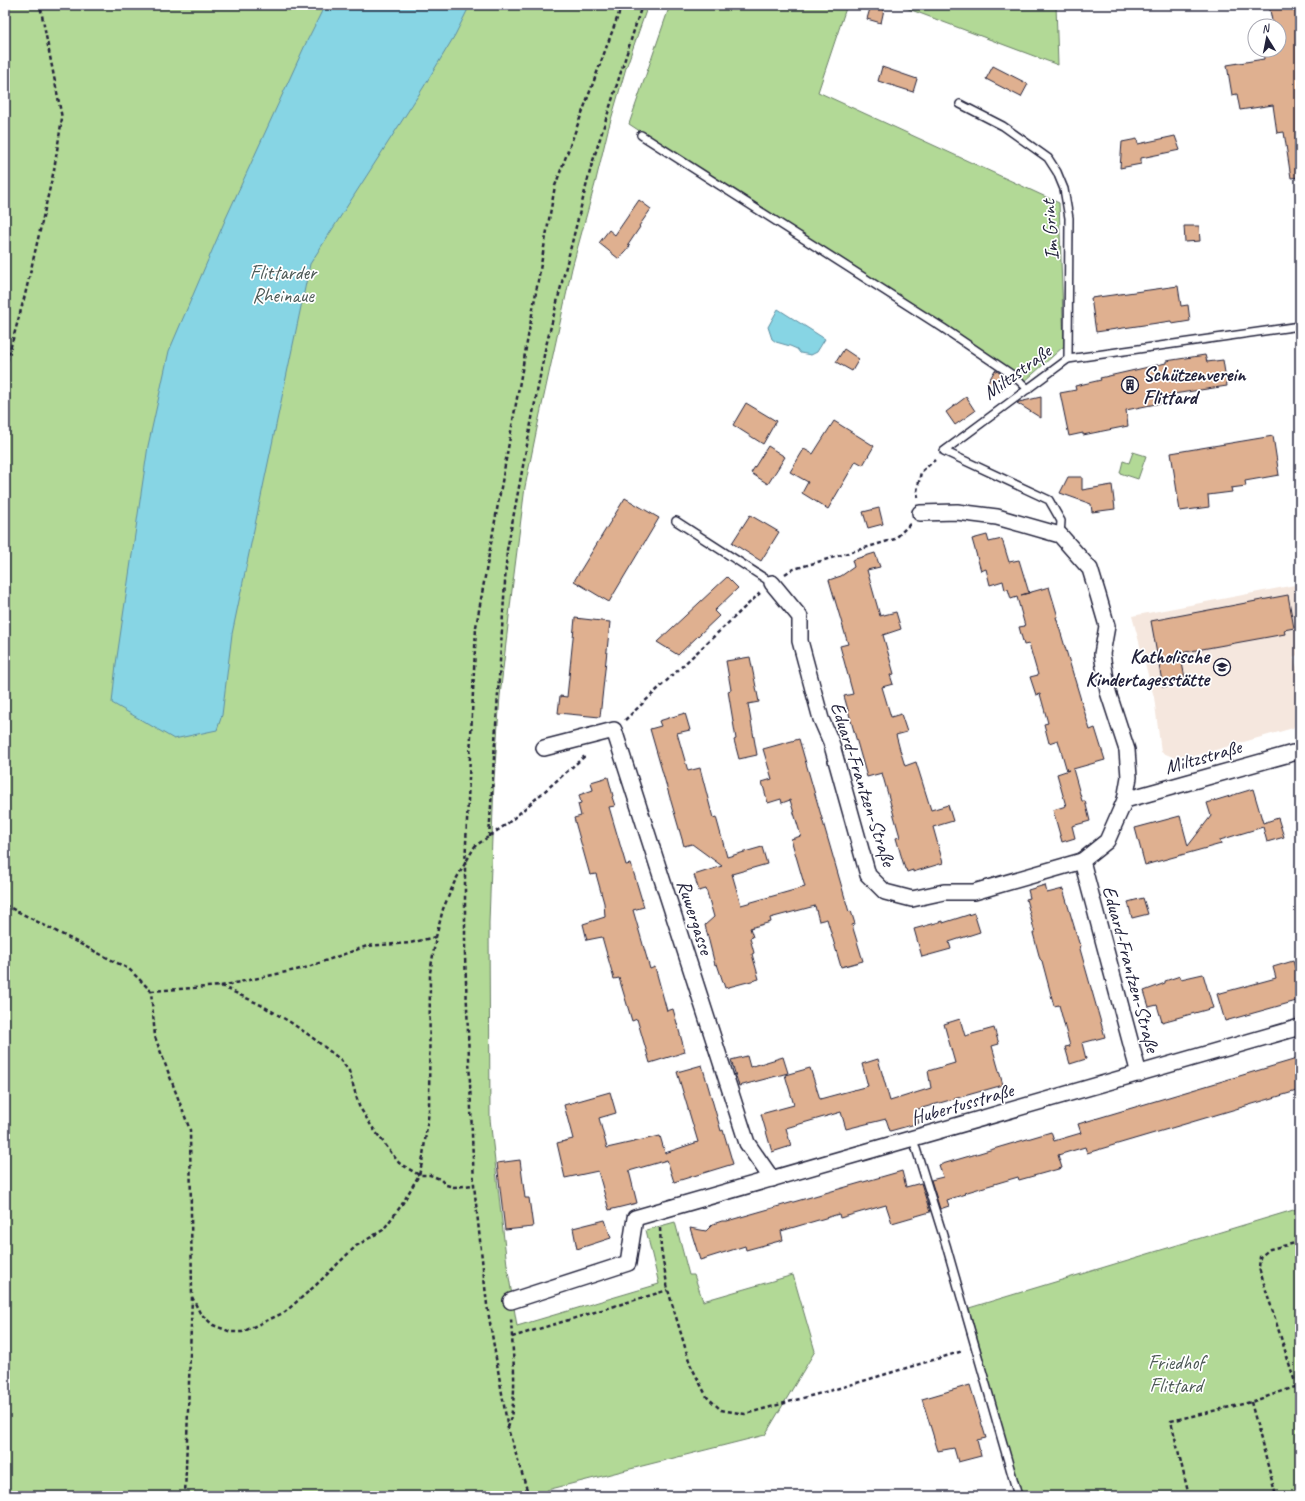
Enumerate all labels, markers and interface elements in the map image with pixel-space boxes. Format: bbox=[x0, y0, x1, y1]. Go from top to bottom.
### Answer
north arrow bbox=[1247, 18, 1287, 58]
text: N bbox=[1261, 20, 1272, 36]
street label: Im Grint bbox=[1035, 197, 1065, 261]
park label: Flittarder Rheinaue bbox=[250, 260, 318, 308]
street label: Miltzstraße bbox=[978, 338, 1057, 405]
place label: Schützenverein Flittard bbox=[1143, 362, 1247, 410]
building icon: Schützenverein Flittard bbox=[1120, 375, 1140, 395]
place label: Katholische Kindertagesstätte bbox=[1085, 644, 1211, 692]
school or university icon: Katholische Kindertagesstätte bbox=[1212, 657, 1232, 677]
street label: Eduard-Frantzen-Straße bbox=[825, 699, 902, 871]
street label: Miltzstraße bbox=[1162, 734, 1246, 780]
street label: Ruwergasse bbox=[671, 877, 719, 959]
street label: Eduard-Frantzen-Straße bbox=[1097, 883, 1166, 1056]
street label: Hubertusstraße bbox=[908, 1077, 1018, 1131]
park label: Friedhof Flittard bbox=[1148, 1350, 1208, 1398]

